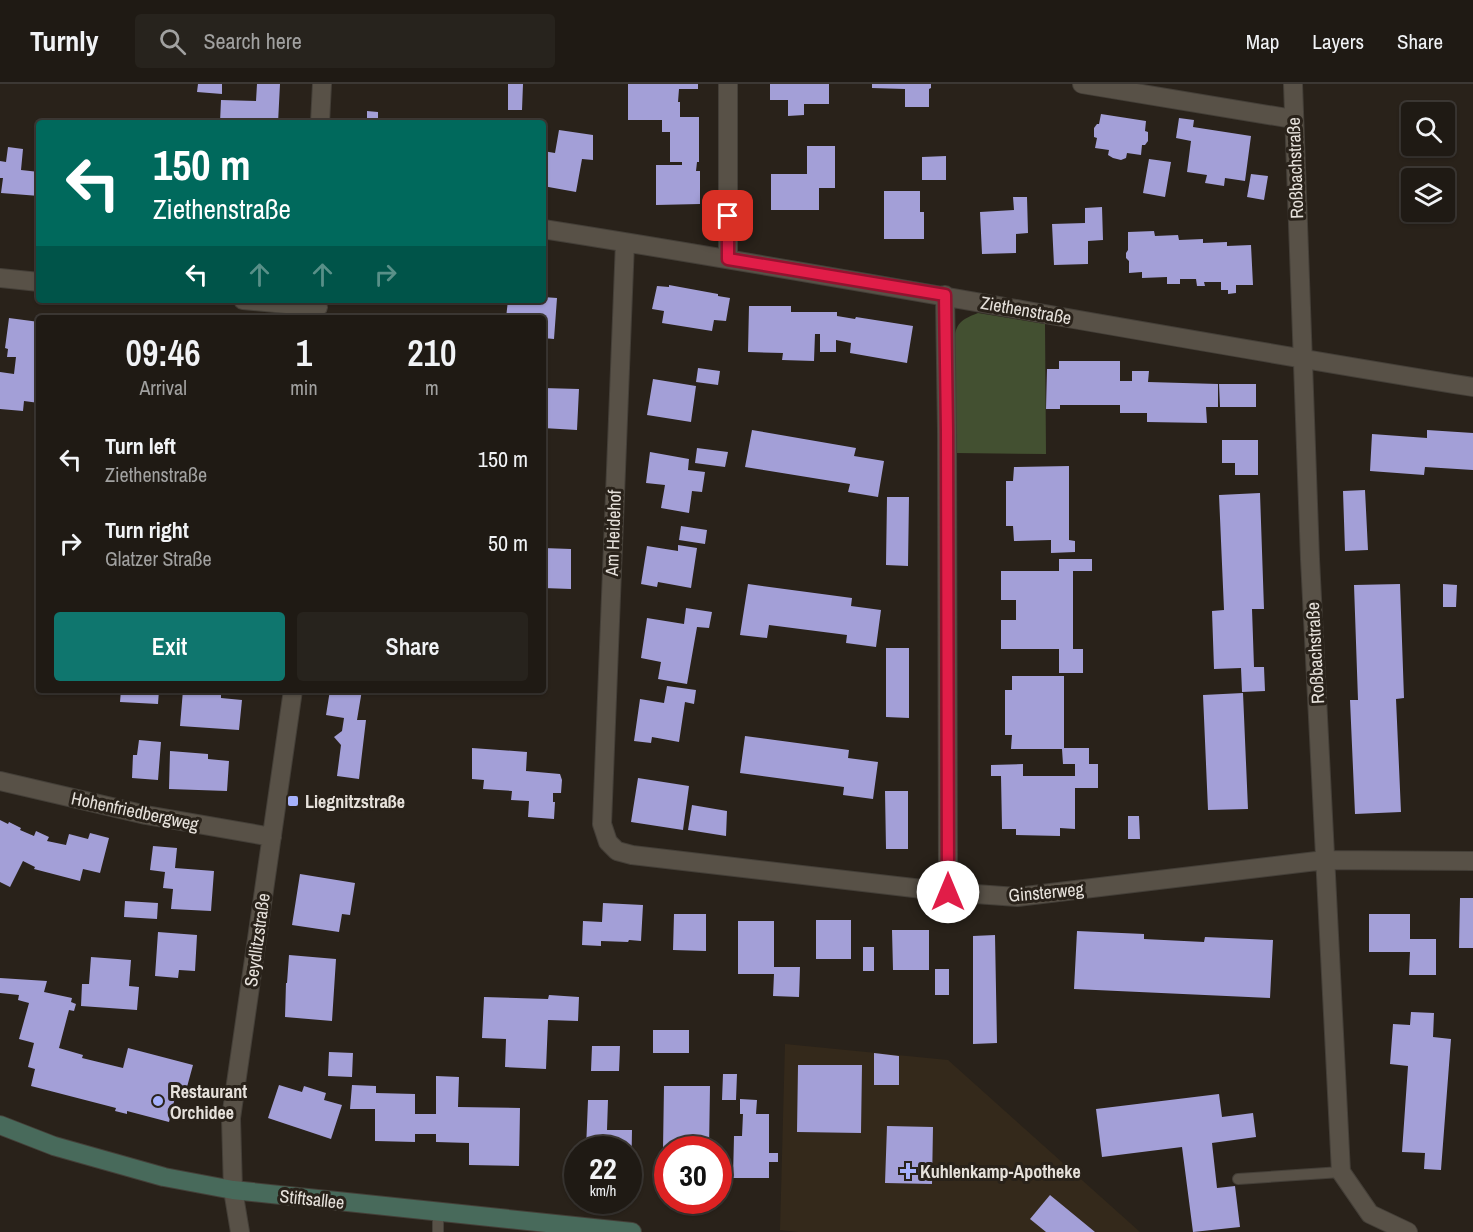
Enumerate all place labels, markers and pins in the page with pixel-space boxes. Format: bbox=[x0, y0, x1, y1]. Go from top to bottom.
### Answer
pin bbox=[702, 190, 753, 241]
place label: Liegnitzstraße bbox=[305, 789, 405, 814]
marker: Liegnitzstraße bbox=[286, 794, 300, 808]
place label: Restaurant Orchidee bbox=[170, 1079, 247, 1125]
marker: Restaurant Orchidee bbox=[151, 1094, 165, 1108]
place label: Kuhlenkamp-Apotheke bbox=[920, 1159, 1081, 1184]
marker: Kuhlenkamp-Apotheke bbox=[901, 1164, 915, 1178]

